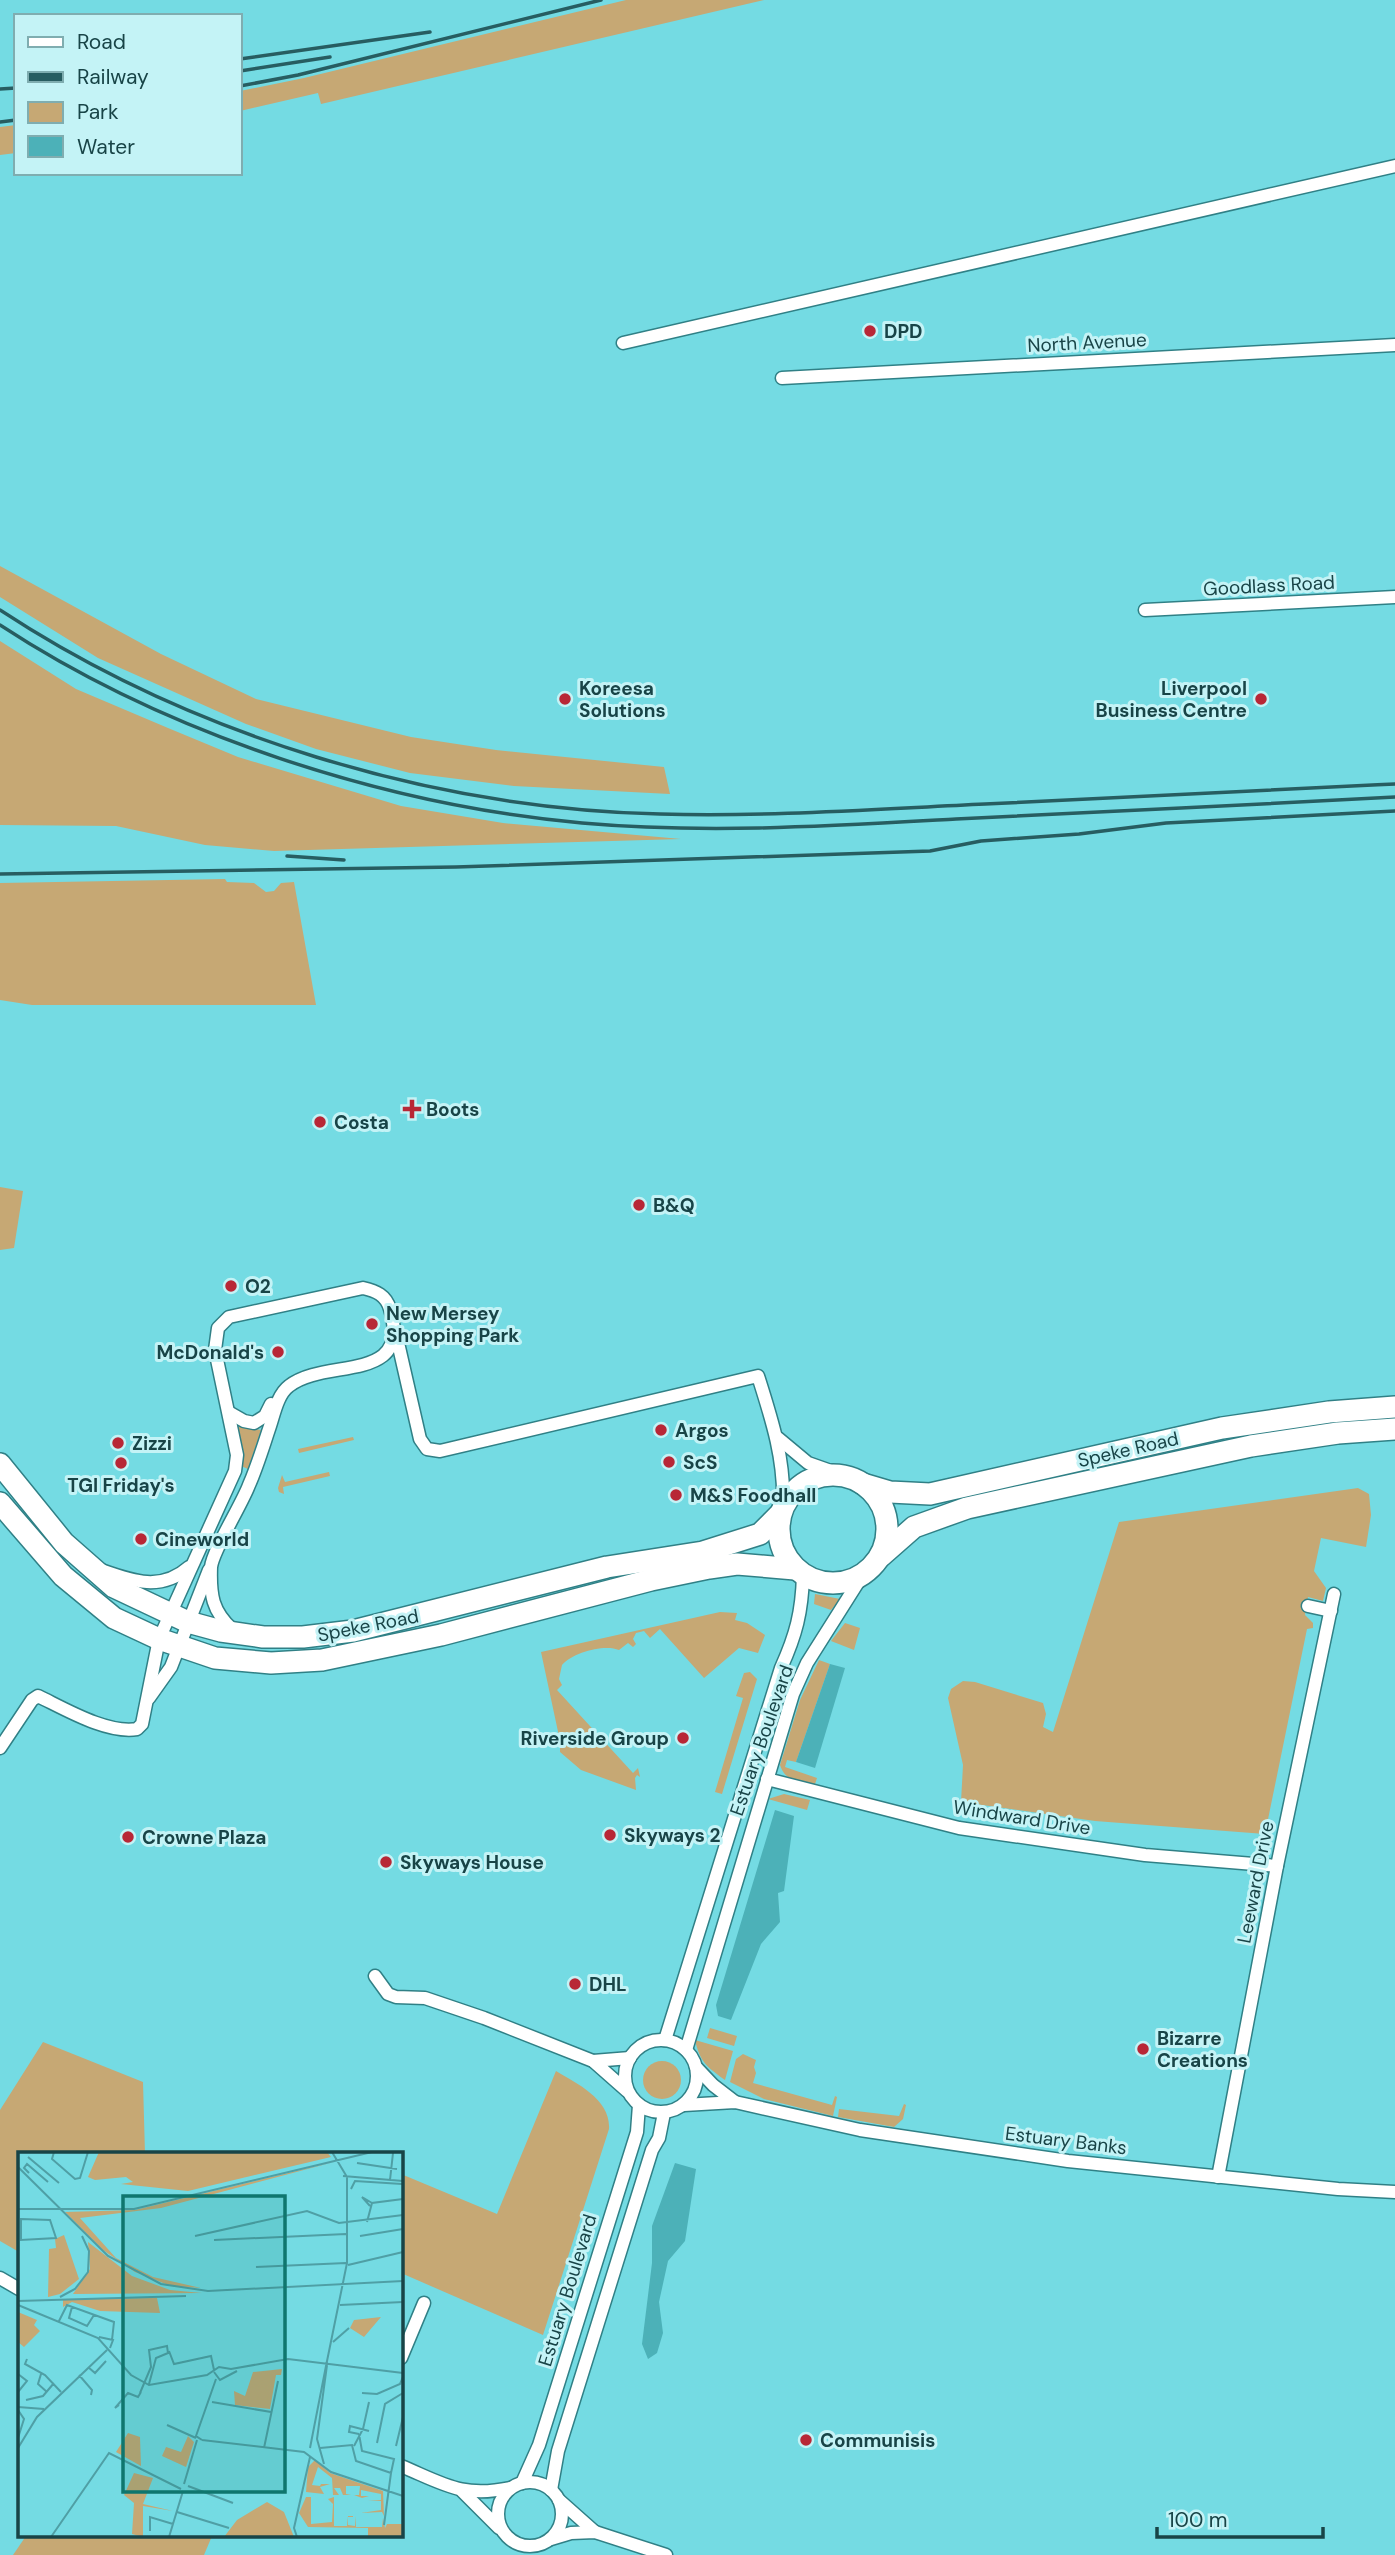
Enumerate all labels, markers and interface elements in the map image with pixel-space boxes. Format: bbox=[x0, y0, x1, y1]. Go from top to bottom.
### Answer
legend bbox=[14, 14, 242, 175]
text: Road bbox=[77, 28, 126, 56]
text: Railway bbox=[77, 63, 149, 91]
text: Park bbox=[77, 98, 119, 126]
text: Water bbox=[77, 133, 135, 161]
place label: DPD bbox=[884, 319, 923, 344]
marker: DPD bbox=[862, 323, 878, 339]
street label: North Avenue bbox=[1027, 327, 1147, 358]
street label: Goodlass Road bbox=[1203, 570, 1335, 601]
place label: Koreesa Solutions bbox=[579, 676, 666, 723]
place label: Liverpool Business Centre bbox=[1096, 676, 1247, 723]
marker: Koreesa Solutions bbox=[557, 691, 573, 707]
marker: Liverpool Business Centre bbox=[1253, 691, 1269, 707]
place label: Boots bbox=[426, 1097, 479, 1122]
marker: Boots bbox=[404, 1101, 420, 1117]
place label: Costa bbox=[334, 1110, 389, 1135]
marker: Costa bbox=[312, 1114, 328, 1130]
place label: B&Q bbox=[653, 1193, 695, 1218]
marker: B&Q bbox=[631, 1197, 647, 1213]
place label: O2 bbox=[245, 1274, 271, 1299]
marker: O2 bbox=[223, 1278, 239, 1294]
place label: New Mersey Shopping Park bbox=[386, 1301, 519, 1348]
marker: New Mersey Shopping Park bbox=[364, 1316, 380, 1332]
place label: McDonald's bbox=[156, 1340, 264, 1365]
marker: McDonald's bbox=[270, 1344, 286, 1360]
place label: Argos bbox=[675, 1418, 729, 1443]
marker: Argos bbox=[653, 1422, 669, 1438]
street label: Speke Road bbox=[1075, 1426, 1181, 1473]
place label: Zizzi bbox=[132, 1431, 172, 1456]
marker: Zizzi bbox=[110, 1435, 126, 1451]
place label: ScS bbox=[683, 1450, 718, 1475]
marker: ScS bbox=[661, 1454, 677, 1470]
marker: TGI Friday's bbox=[113, 1455, 129, 1471]
place label: TGI Friday's bbox=[67, 1473, 175, 1498]
place label: M&S Foodhall bbox=[690, 1483, 816, 1508]
marker: M&S Foodhall bbox=[668, 1487, 684, 1503]
place label: Cineworld bbox=[155, 1527, 249, 1552]
marker: Cineworld bbox=[133, 1531, 149, 1547]
street label: Speke Road bbox=[315, 1603, 421, 1648]
street label: Estuary Boulevard bbox=[724, 1661, 799, 1819]
place label: Riverside Group bbox=[520, 1726, 669, 1751]
marker: Riverside Group bbox=[675, 1730, 691, 1746]
street label: Windward Drive bbox=[951, 1794, 1092, 1841]
street label: Leeward Drive bbox=[1231, 1819, 1280, 1945]
place label: Skyways 2 bbox=[624, 1823, 720, 1848]
place label: Crowne Plaza bbox=[142, 1825, 266, 1850]
marker: Skyways 2 bbox=[602, 1827, 618, 1843]
marker: Crowne Plaza bbox=[120, 1829, 136, 1845]
place label: Skyways House bbox=[400, 1850, 544, 1875]
marker: Skyways House bbox=[378, 1854, 394, 1870]
place label: DHL bbox=[589, 1972, 627, 1997]
marker: DHL bbox=[567, 1976, 583, 1992]
place label: Bizarre Creations bbox=[1157, 2026, 1248, 2073]
marker: Bizarre Creations bbox=[1135, 2041, 1151, 2057]
street label: Estuary Banks bbox=[1004, 2121, 1128, 2160]
inset map bbox=[18, 2152, 402, 2538]
street label: Estuary Boulevard bbox=[532, 2211, 603, 2369]
place label: Communisis bbox=[820, 2428, 935, 2453]
marker: Communisis bbox=[798, 2432, 814, 2448]
scale bar bbox=[1157, 2496, 1323, 2540]
text: 100 m bbox=[1168, 2506, 1228, 2534]

